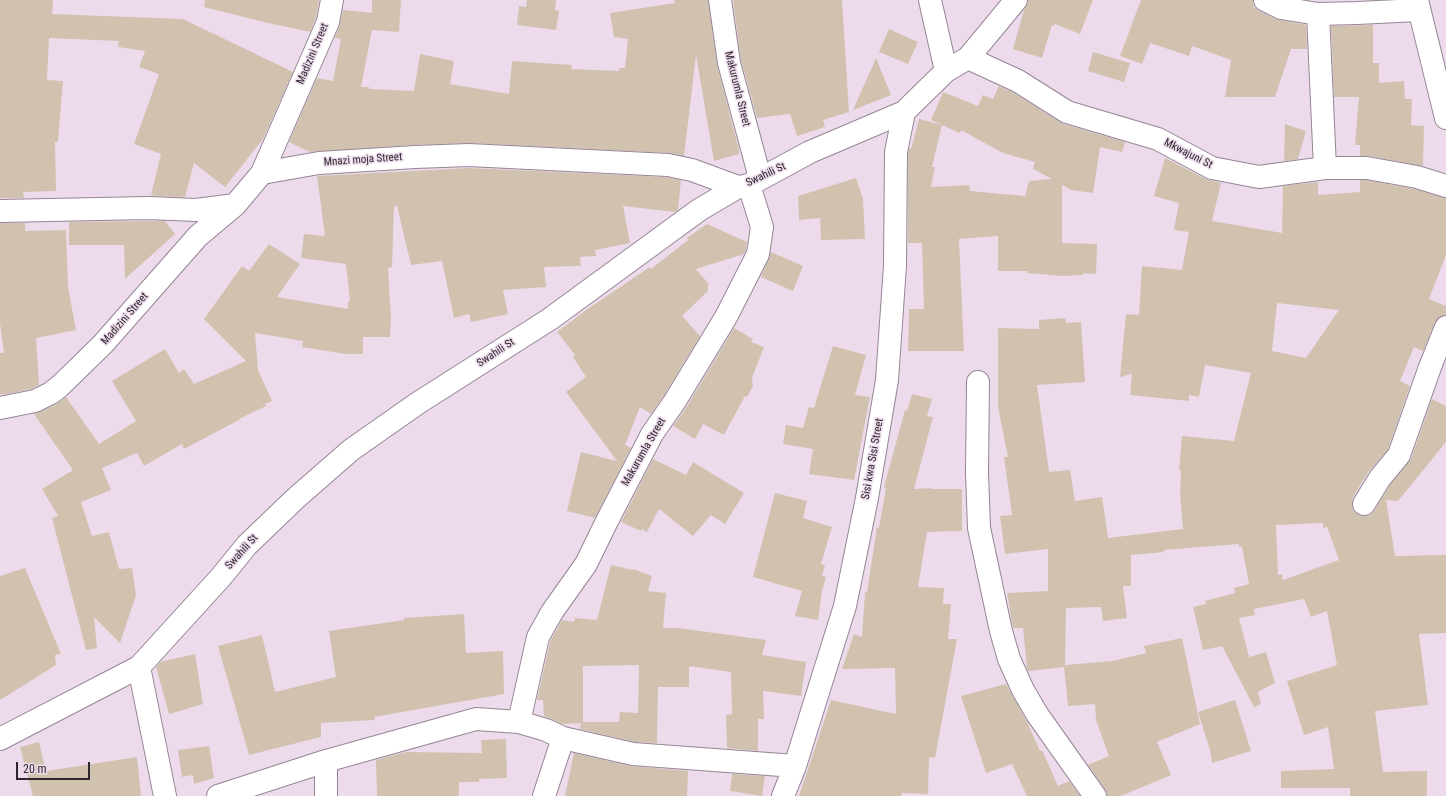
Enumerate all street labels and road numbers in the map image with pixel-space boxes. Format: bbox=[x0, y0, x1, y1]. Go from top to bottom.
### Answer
street label: Madizini Street bbox=[294, 21, 332, 87]
street label: Makurumla Street bbox=[721, 50, 753, 128]
street label: Mkwajuni St bbox=[1161, 136, 1215, 172]
street label: Mnazi moja Street bbox=[323, 151, 403, 169]
street label: Swahili St bbox=[744, 160, 788, 190]
street label: Madizini Street bbox=[99, 290, 151, 348]
street label: Swahili St bbox=[475, 336, 517, 370]
street label: Makurumla Street bbox=[619, 415, 669, 489]
street label: Sisi kwa Sisi Street bbox=[859, 417, 887, 501]
street label: Swahili St bbox=[223, 532, 261, 572]

